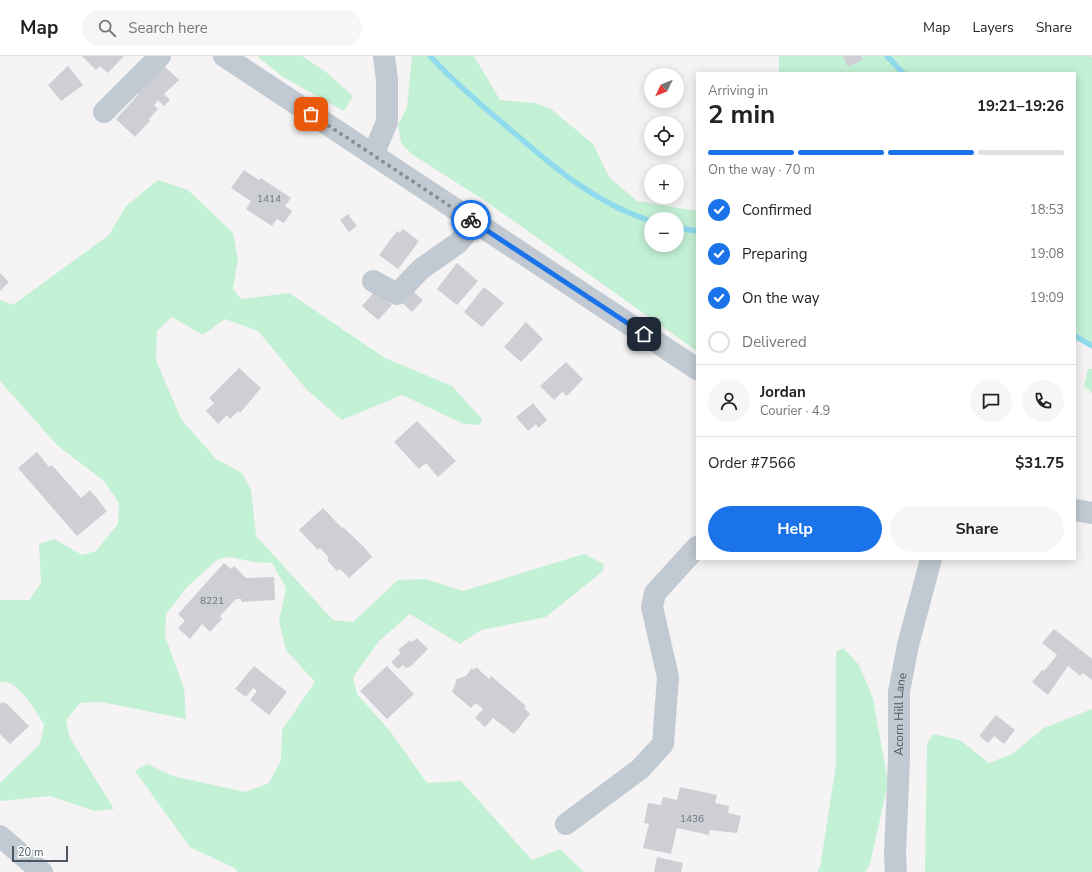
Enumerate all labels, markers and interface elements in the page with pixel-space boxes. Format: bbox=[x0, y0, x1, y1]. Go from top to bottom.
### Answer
search box bbox=[82, 10, 362, 46]
text: Map bbox=[20, 15, 58, 41]
icon: search bbox=[96, 17, 118, 39]
text: Search here bbox=[128, 18, 208, 38]
text: Map bbox=[923, 18, 950, 37]
text: Layers bbox=[972, 18, 1014, 37]
text: Share bbox=[1036, 18, 1072, 37]
north arrow bbox=[644, 68, 684, 108]
map controls bbox=[644, 68, 684, 252]
text: Arriving in bbox=[708, 82, 768, 100]
text: 19:21–19:26 bbox=[977, 96, 1064, 116]
pin bbox=[294, 97, 328, 131]
text: 2 min bbox=[708, 97, 775, 132]
icon: bag bbox=[300, 103, 322, 125]
button: locate bbox=[644, 116, 684, 156]
text: On the way · 70 m bbox=[708, 161, 815, 179]
button: + bbox=[644, 164, 684, 204]
house number: 1414 bbox=[257, 192, 281, 206]
icon: check bbox=[708, 199, 730, 221]
courier bbox=[451, 200, 491, 240]
text: Confirmed bbox=[742, 200, 812, 220]
text: 18:53 bbox=[1030, 201, 1064, 219]
icon: bike bbox=[460, 209, 482, 231]
button: − bbox=[644, 212, 684, 252]
icon: check bbox=[708, 243, 730, 265]
text: Preparing bbox=[742, 244, 807, 264]
text: 19:08 bbox=[1030, 245, 1064, 263]
icon: check bbox=[708, 287, 730, 309]
text: On the way bbox=[742, 288, 820, 308]
text: 19:09 bbox=[1030, 289, 1064, 307]
pin bbox=[627, 317, 661, 351]
icon: home bbox=[633, 323, 655, 345]
text: Delivered bbox=[742, 332, 807, 352]
button: person bbox=[708, 380, 750, 422]
button: chat bbox=[970, 380, 1012, 422]
button: phone bbox=[1022, 380, 1064, 422]
text: Jordan bbox=[760, 382, 806, 402]
text: Courier · 4.9 bbox=[760, 402, 830, 420]
text: Order #7566 bbox=[708, 453, 796, 473]
text: $31.75 bbox=[1015, 453, 1064, 473]
button: Help bbox=[708, 506, 882, 552]
button: Share bbox=[890, 506, 1064, 552]
house number: 8221 bbox=[200, 594, 224, 608]
street label: Acorn Hill Lane bbox=[891, 671, 911, 756]
house number: 1436 bbox=[680, 812, 704, 826]
scale bar bbox=[12, 844, 68, 863]
text: 20 m bbox=[18, 845, 43, 860]

